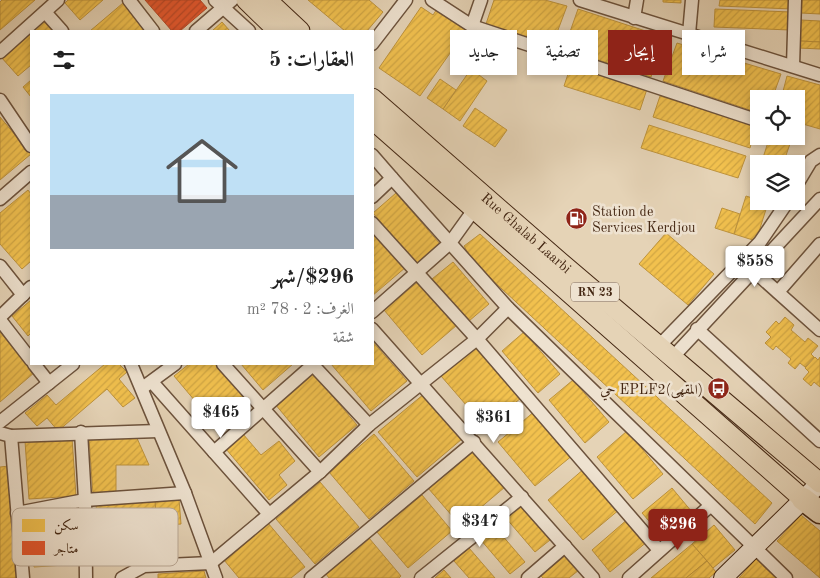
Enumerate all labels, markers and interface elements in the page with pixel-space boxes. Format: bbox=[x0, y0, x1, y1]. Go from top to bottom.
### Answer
chip: جديد bbox=[450, 30, 517, 75]
chip: تصفية bbox=[527, 30, 598, 75]
chip: إيجار bbox=[608, 30, 672, 75]
chip: شراء bbox=[682, 30, 745, 75]
icon: filters bbox=[50, 46, 78, 74]
text: العقارات: 5 bbox=[269, 50, 354, 71]
map controls bbox=[750, 90, 805, 210]
button: locate bbox=[750, 90, 805, 145]
icon: home bbox=[157, 126, 247, 216]
button: layers bbox=[750, 155, 805, 210]
street label: Rue Ghalab Laarbi bbox=[478, 191, 574, 276]
place label: Station de Services Kerdjou bbox=[592, 205, 696, 235]
fuel station icon: Station de Services Kerdjou bbox=[564, 207, 588, 231]
pin: $558 bbox=[725, 246, 785, 288]
text: $558 bbox=[736, 254, 774, 270]
text: $296/شهر bbox=[272, 267, 354, 288]
road number: RN 23 bbox=[571, 282, 619, 302]
text: الغرف: 2 · 78 m² bbox=[247, 302, 354, 318]
text: شقة bbox=[333, 330, 354, 346]
bus stop icon: حي EPLF2(المقهى) bbox=[707, 377, 731, 401]
place label: حي EPLF2(المقهى) bbox=[600, 383, 703, 401]
pin: $465 bbox=[191, 396, 251, 439]
pin: $361 bbox=[464, 402, 524, 444]
text: $465 bbox=[202, 405, 240, 421]
text: $361 bbox=[475, 410, 513, 426]
pin: $347 bbox=[450, 506, 510, 548]
legend bbox=[12, 508, 178, 566]
pin: $296 bbox=[648, 508, 708, 551]
text: $347 bbox=[461, 514, 499, 530]
text: $296 bbox=[659, 517, 697, 533]
text: سكن bbox=[54, 518, 79, 535]
text: متاجر bbox=[52, 542, 78, 556]

